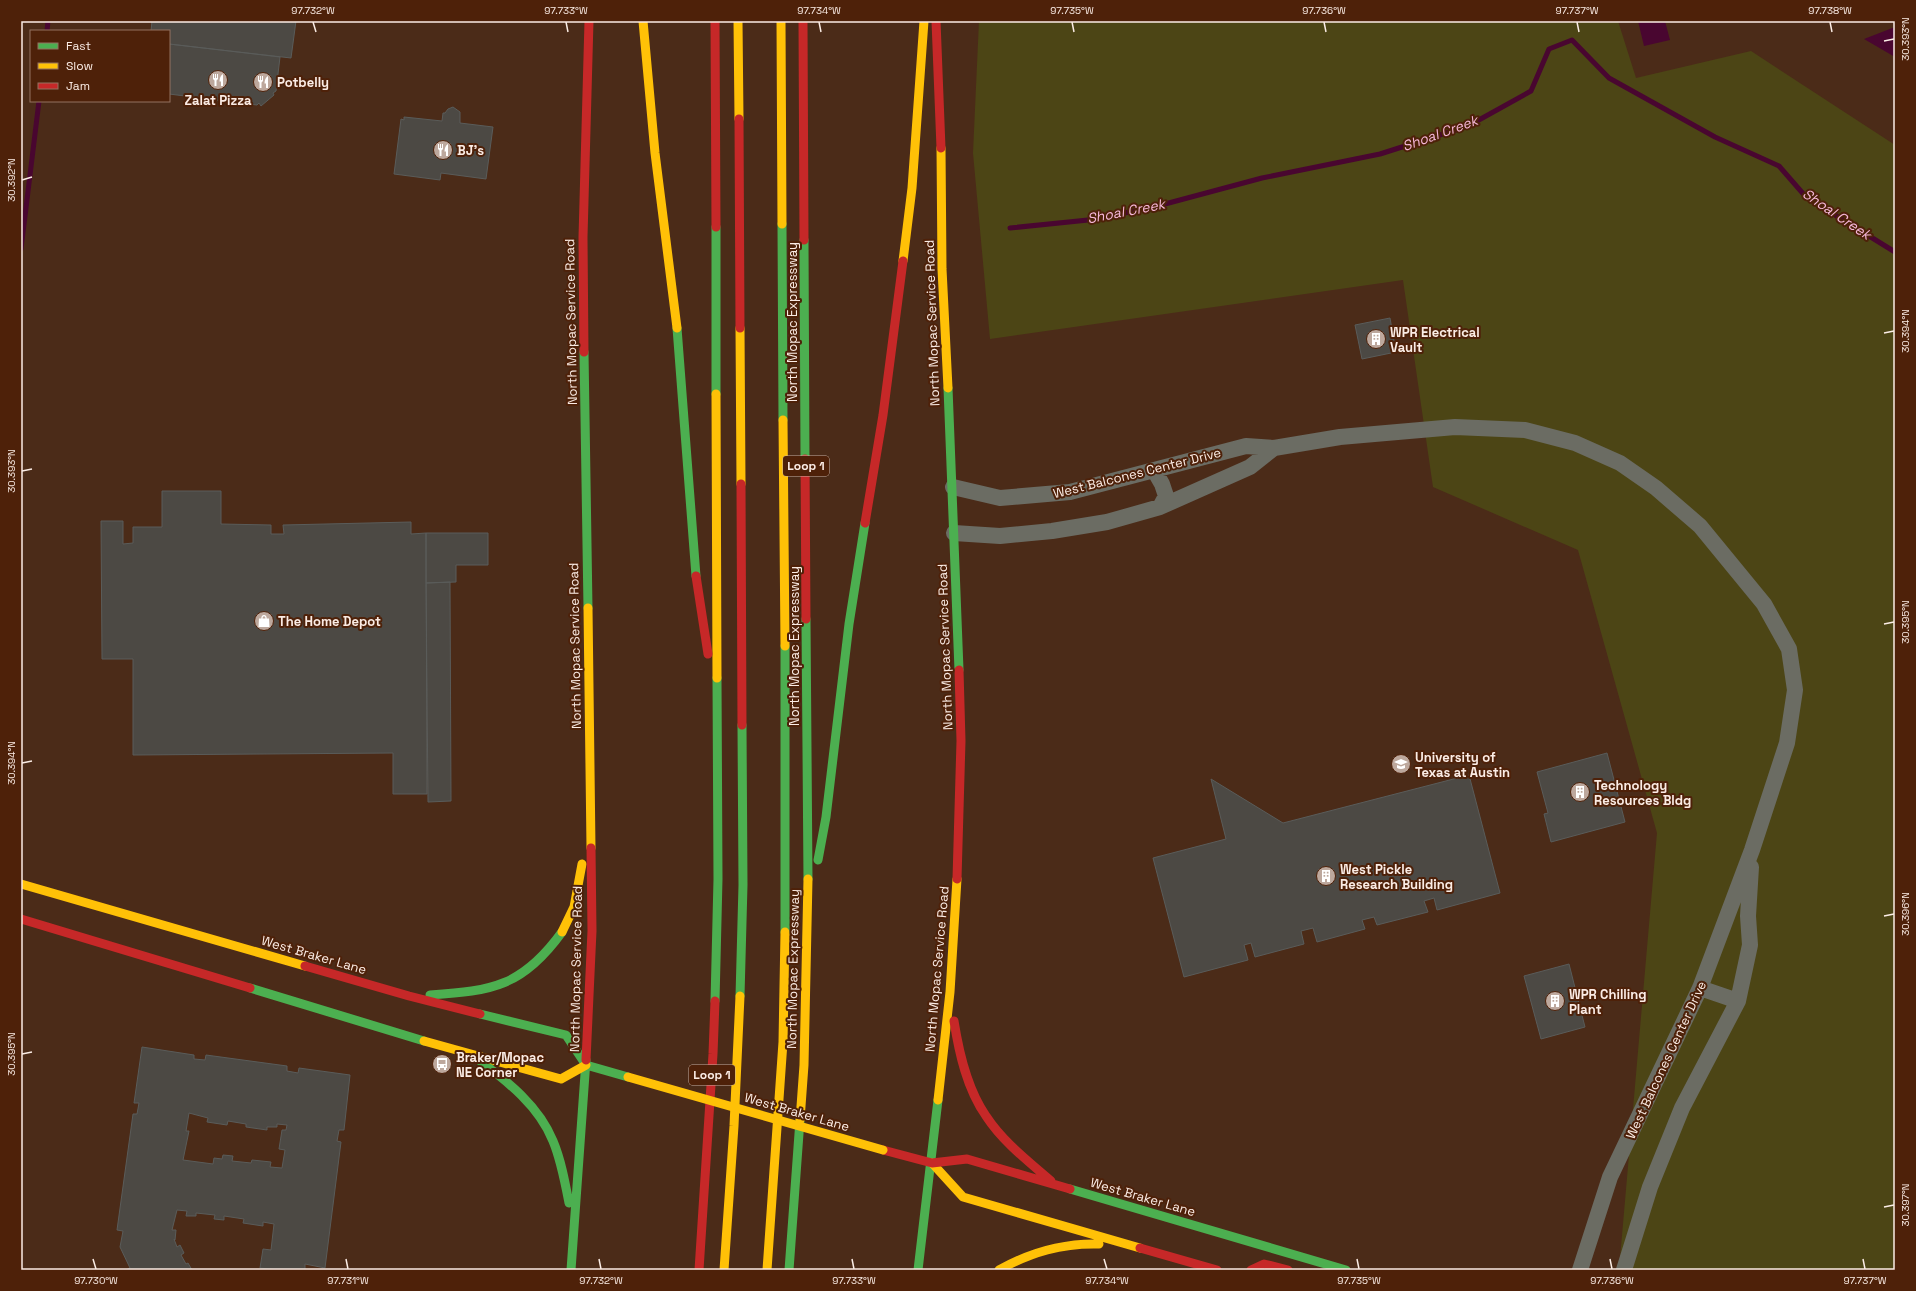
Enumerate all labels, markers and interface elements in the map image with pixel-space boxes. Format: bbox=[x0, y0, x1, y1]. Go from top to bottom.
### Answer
text: 97.732°W bbox=[291, 4, 335, 17]
text: 97.733°W bbox=[544, 4, 588, 17]
text: 97.734°W bbox=[797, 4, 841, 17]
text: 97.735°W bbox=[1050, 4, 1094, 17]
text: 97.736°W bbox=[1302, 4, 1346, 17]
text: 97.737°W bbox=[1556, 4, 1599, 17]
text: 97.738°W bbox=[1808, 4, 1852, 17]
text: 30.393°N bbox=[1899, 17, 1912, 61]
legend bbox=[30, 30, 170, 102]
text: Fast bbox=[66, 38, 91, 54]
text: Slow bbox=[66, 58, 93, 74]
restaurant icon: Zalat Pizza bbox=[207, 69, 229, 91]
restaurant icon: Potbelly bbox=[252, 71, 274, 93]
place label: Potbelly bbox=[277, 74, 329, 91]
text: Jam bbox=[66, 78, 90, 94]
place label: Zalat Pizza bbox=[184, 92, 252, 109]
water label: Shoal Creek bbox=[1400, 111, 1482, 155]
restaurant icon: BJ's bbox=[432, 139, 454, 161]
place label: BJ's bbox=[457, 142, 484, 159]
text: 30.392°N bbox=[5, 158, 18, 202]
water label: Shoal Creek bbox=[1799, 184, 1876, 244]
water label: Shoal Creek bbox=[1085, 194, 1168, 227]
street label: North Mopac Service Road bbox=[561, 239, 581, 405]
street label: North Mopac Service Road bbox=[921, 240, 943, 406]
street label: North Mopac Expressway bbox=[784, 242, 801, 402]
text: 30.394°N bbox=[1899, 309, 1912, 353]
place label: WPR Electrical Vault bbox=[1390, 324, 1480, 356]
building icon: WPR Electrical Vault bbox=[1365, 328, 1387, 350]
street label: West Balcones Center Drive bbox=[1051, 444, 1223, 502]
text: 30.393°N bbox=[5, 449, 18, 493]
road number: Loop 1 bbox=[783, 456, 829, 476]
street label: North Mopac Service Road bbox=[565, 563, 585, 729]
street label: North Mopac Service Road bbox=[934, 564, 956, 730]
street label: North Mopac Expressway bbox=[786, 566, 803, 726]
text: 30.395°N bbox=[1899, 600, 1912, 644]
shop icon: The Home Depot bbox=[253, 610, 275, 632]
place label: The Home Depot bbox=[278, 613, 381, 630]
text: 30.394°N bbox=[5, 741, 18, 785]
place label: University of Texas at Austin bbox=[1415, 749, 1510, 781]
school or university icon: University of Texas at Austin bbox=[1390, 753, 1412, 775]
place label: Technology Resources Bldg bbox=[1594, 777, 1691, 809]
building icon: Technology Resources Bldg bbox=[1569, 781, 1591, 803]
place label: West Pickle Research Building bbox=[1340, 861, 1453, 893]
building icon: West Pickle Research Building bbox=[1315, 865, 1337, 887]
street label: North Mopac Service Road bbox=[921, 885, 953, 1053]
street label: North Mopac Service Road bbox=[566, 886, 586, 1052]
street label: North Mopac Expressway bbox=[783, 889, 803, 1049]
text: 30.396°N bbox=[1899, 892, 1912, 936]
street label: West Braker Lane bbox=[260, 932, 368, 978]
street label: West Balcones Center Drive bbox=[1622, 978, 1710, 1142]
place label: WPR Chilling Plant bbox=[1569, 986, 1647, 1018]
building icon: WPR Chilling Plant bbox=[1544, 990, 1566, 1012]
text: 30.395°N bbox=[5, 1032, 18, 1076]
place label: Braker/Mopac NE Corner bbox=[456, 1049, 544, 1081]
bus stop icon: Braker/Mopac NE Corner bbox=[431, 1053, 453, 1075]
road number: Loop 1 bbox=[689, 1065, 735, 1085]
street label: West Braker Lane bbox=[743, 1089, 851, 1135]
street label: West Braker Lane bbox=[1089, 1174, 1197, 1220]
text: 30.397°N bbox=[1899, 1184, 1912, 1226]
text: 97.730°W bbox=[74, 1274, 118, 1287]
text: 97.731°W bbox=[327, 1274, 369, 1287]
text: 97.732°W bbox=[579, 1274, 623, 1287]
text: 97.733°W bbox=[832, 1274, 876, 1287]
text: 97.734°W bbox=[1085, 1274, 1129, 1287]
text: 97.735°W bbox=[1337, 1274, 1381, 1287]
text: 97.736°W bbox=[1590, 1274, 1634, 1287]
text: 97.737°W bbox=[1844, 1274, 1887, 1287]

